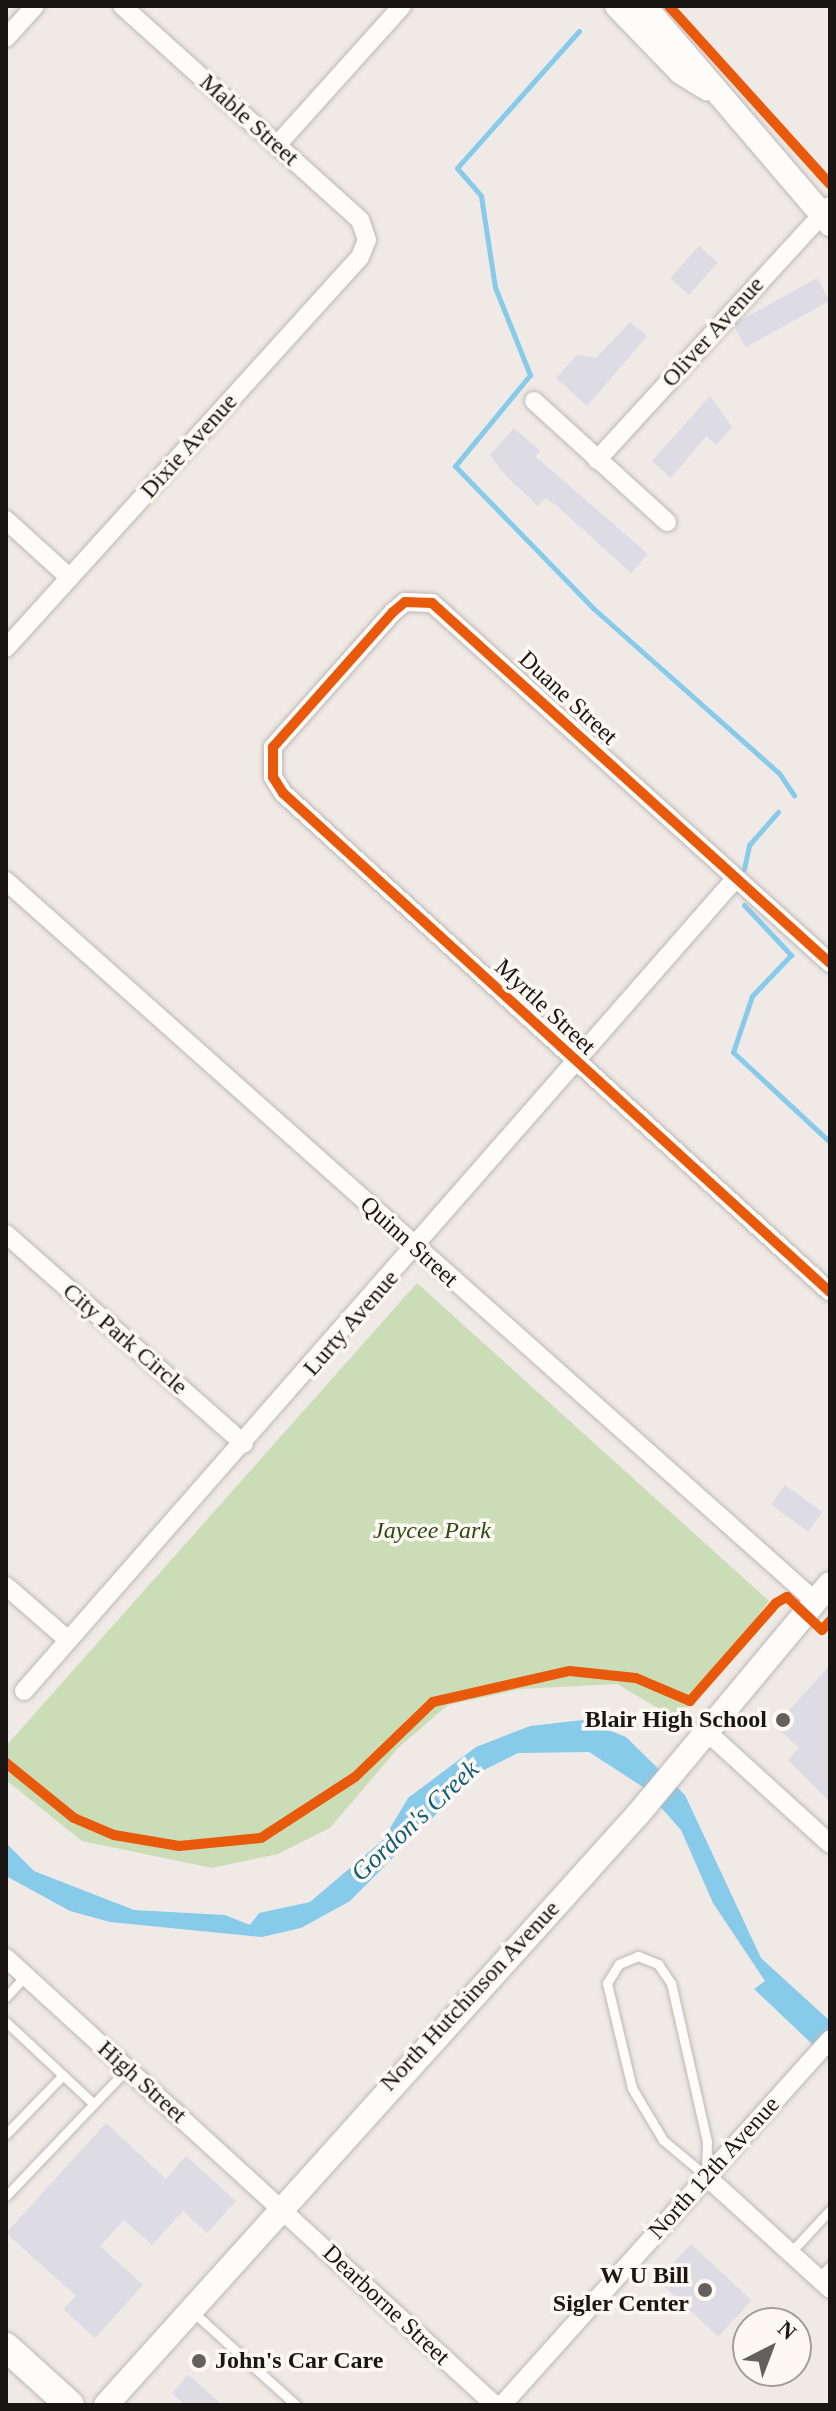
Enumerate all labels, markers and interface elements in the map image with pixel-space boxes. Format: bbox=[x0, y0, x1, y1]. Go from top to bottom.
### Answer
street label: Mable Street bbox=[194, 68, 304, 172]
street label: Oliver Avenue bbox=[655, 270, 771, 394]
street label: Dixie Avenue bbox=[134, 387, 244, 505]
street label: Duane Street bbox=[513, 645, 623, 751]
street label: Myrtle Street bbox=[489, 953, 601, 1061]
street label: Quinn Street bbox=[354, 1190, 464, 1294]
street label: Lurty Avenue bbox=[297, 1264, 405, 1382]
street label: City Park Circle bbox=[57, 1277, 193, 1401]
park label: Jaycee Park bbox=[373, 1517, 491, 1545]
place label: Blair High School bbox=[584, 1706, 767, 1734]
marker: Blair High School bbox=[774, 1711, 792, 1729]
water label: Gordon's Creek bbox=[345, 1754, 485, 1888]
street label: North Hutchinson Avenue bbox=[374, 1894, 566, 2098]
street label: High Street bbox=[91, 2035, 193, 2129]
street label: North 12th Avenue bbox=[642, 2090, 786, 2246]
street label: Dearborne Street bbox=[316, 2239, 456, 2371]
place label: W U Bill Sigler Center bbox=[552, 2262, 689, 2318]
marker: W U Bill Sigler Center bbox=[696, 2281, 714, 2299]
north arrow bbox=[732, 2307, 812, 2387]
text: N bbox=[773, 2316, 801, 2345]
place label: John's Car Care bbox=[215, 2347, 384, 2375]
marker: John's Car Care bbox=[190, 2352, 208, 2370]

